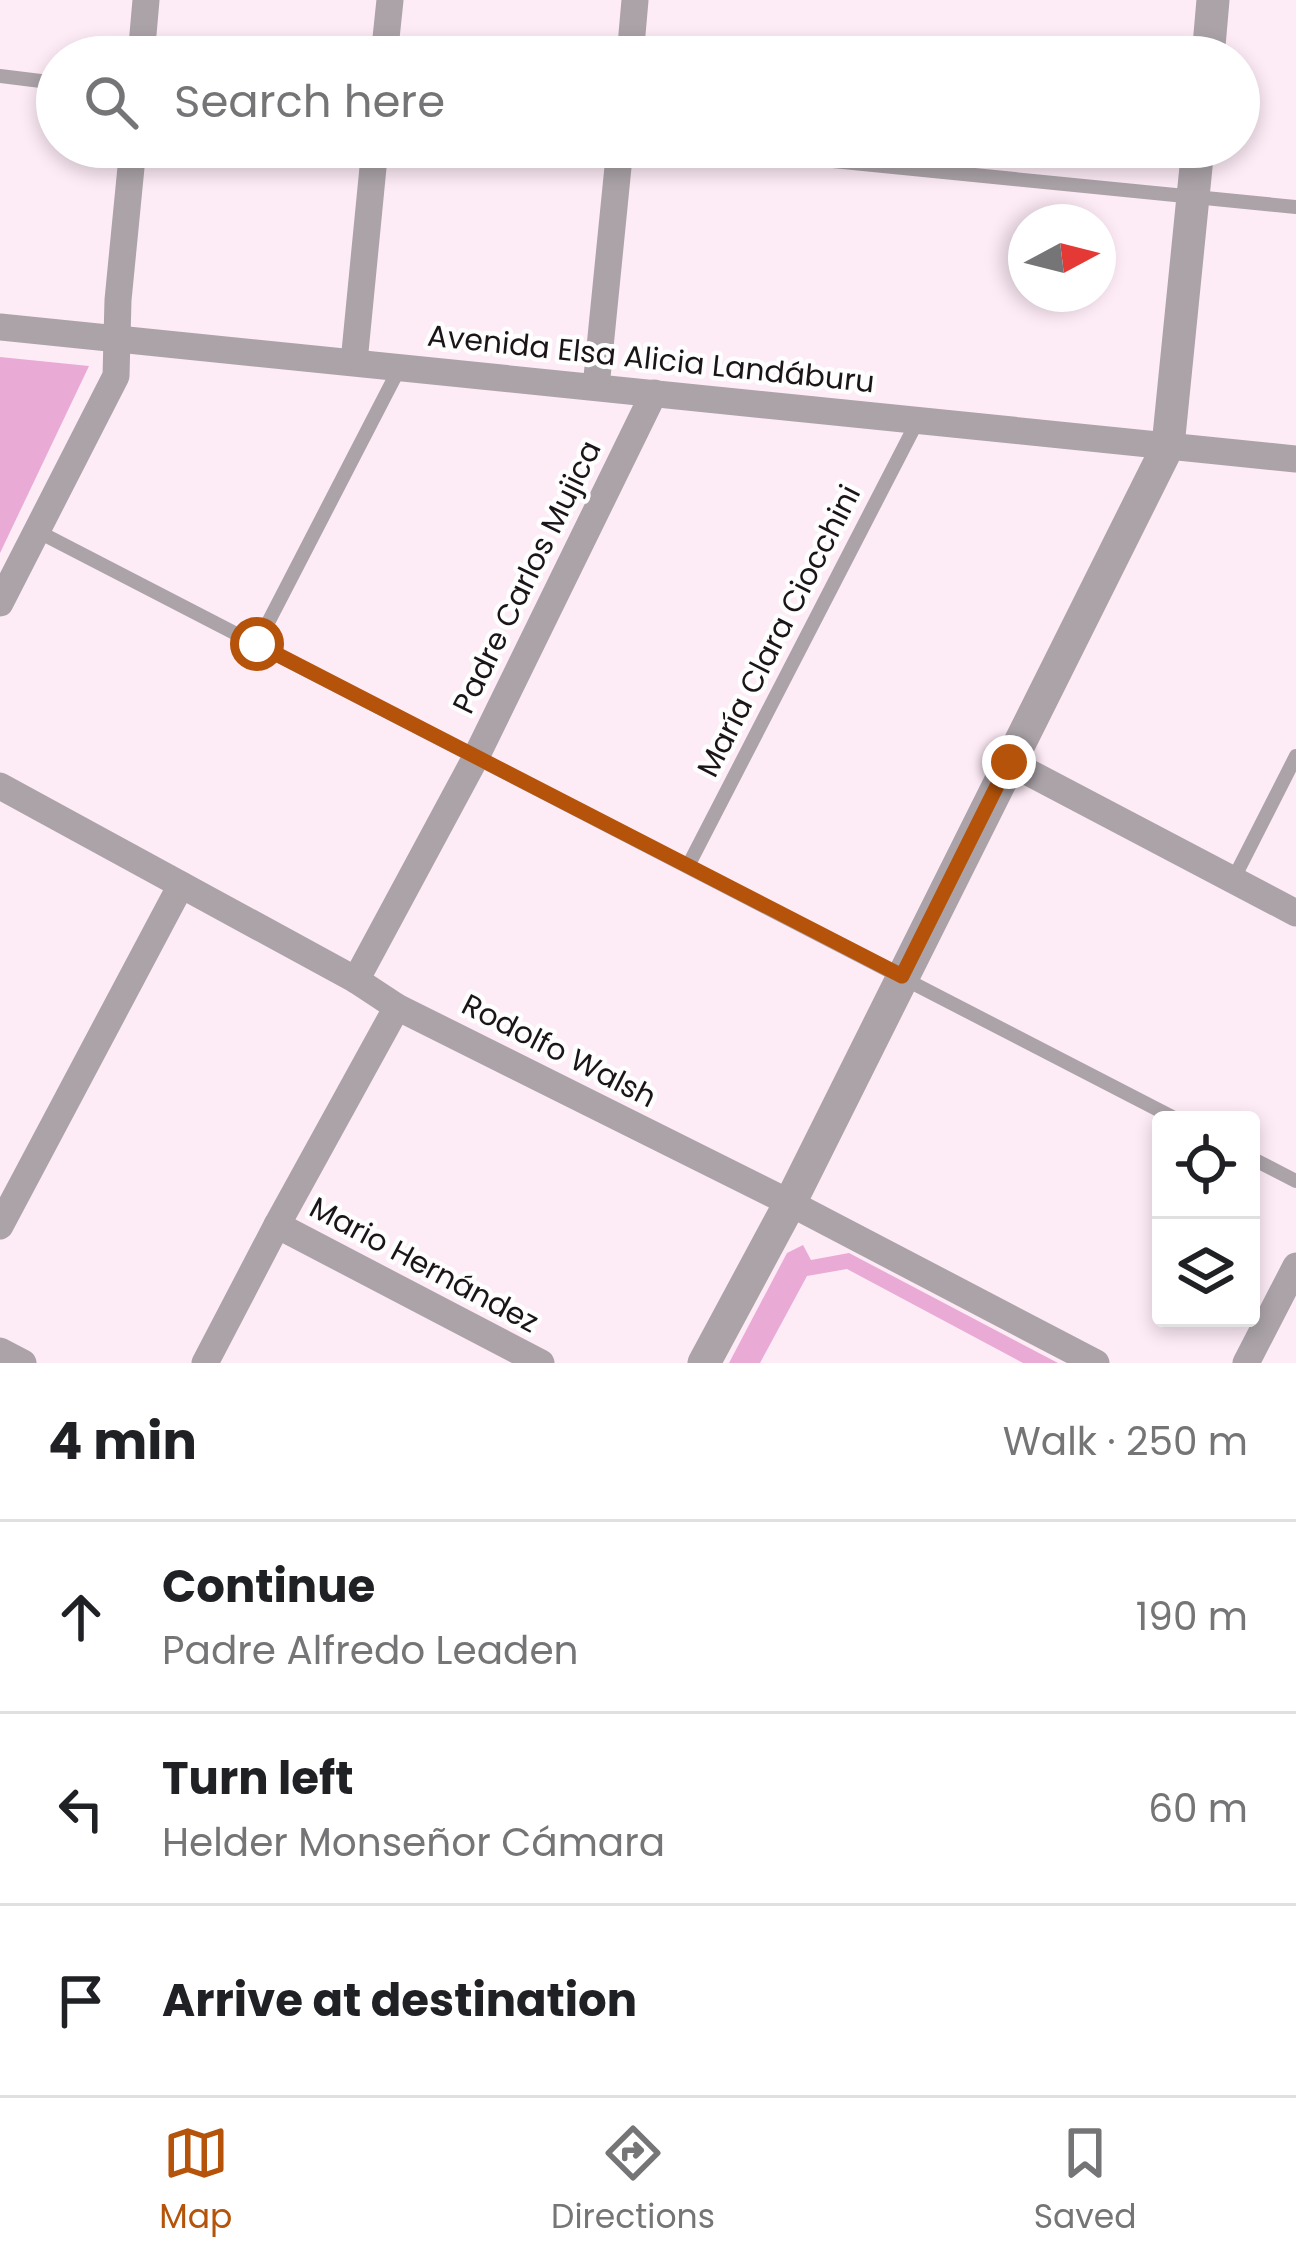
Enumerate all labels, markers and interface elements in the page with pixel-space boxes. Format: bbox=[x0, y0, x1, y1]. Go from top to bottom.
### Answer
search box bbox=[36, 36, 1260, 168]
icon: search bbox=[78, 69, 144, 135]
text: Search here bbox=[174, 70, 445, 133]
north arrow bbox=[1008, 204, 1116, 312]
street label: Avenida Elsa Alicia Landáburu bbox=[425, 314, 877, 403]
street label: Padre Carlos Mujica bbox=[442, 433, 611, 721]
street label: María Clara Ciocchini bbox=[686, 477, 871, 784]
route start bbox=[230, 617, 284, 671]
route end bbox=[982, 735, 1036, 789]
street label: Rodolfo Walsh bbox=[454, 983, 664, 1118]
map controls bbox=[1152, 1111, 1260, 1327]
button: locate bbox=[1152, 1111, 1260, 1219]
street label: Mario Hernández bbox=[302, 1186, 546, 1343]
button: layers bbox=[1152, 1219, 1260, 1327]
text: 4 min bbox=[48, 1405, 197, 1477]
text: Walk · 250 m bbox=[1003, 1414, 1248, 1469]
text: Continue bbox=[162, 1555, 375, 1618]
icon: ahead bbox=[48, 1584, 114, 1650]
text: 190 m bbox=[1136, 1589, 1248, 1644]
text: Padre Alfredo Leaden bbox=[162, 1623, 579, 1678]
text: Turn left bbox=[162, 1747, 354, 1810]
icon: left bbox=[48, 1776, 114, 1842]
text: 60 m bbox=[1148, 1781, 1248, 1836]
text: Helder Monseñor Cámara bbox=[162, 1815, 665, 1870]
icon: arrive bbox=[48, 1968, 114, 2034]
text: Arrive at destination bbox=[162, 1969, 637, 2032]
tab: Map bbox=[159, 2120, 232, 2242]
tab: Directions bbox=[551, 2120, 715, 2242]
tab: Saved bbox=[1034, 2120, 1137, 2242]

